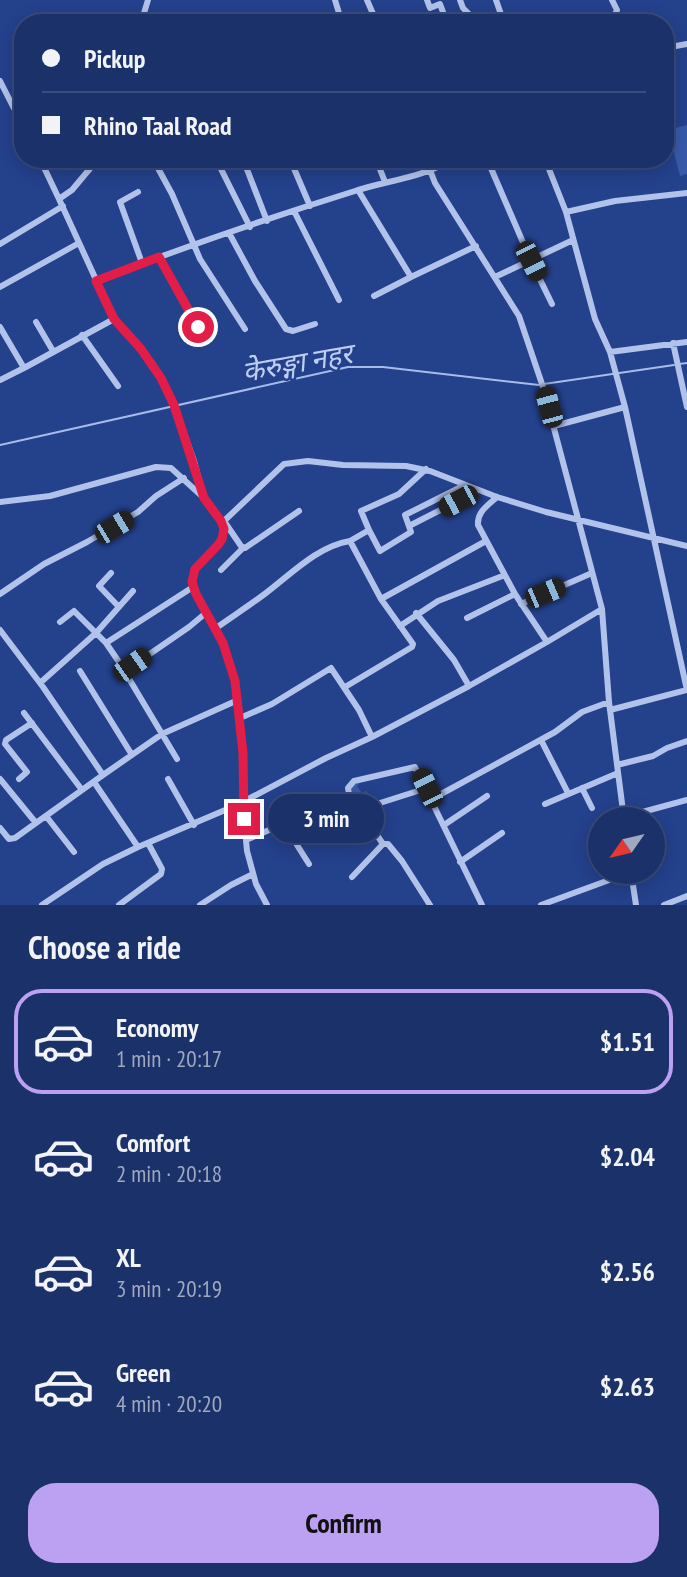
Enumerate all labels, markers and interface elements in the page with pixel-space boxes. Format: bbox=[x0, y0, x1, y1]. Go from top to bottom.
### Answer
text: Pickup bbox=[84, 42, 145, 75]
text: Rhino Taal Road bbox=[84, 109, 232, 142]
car bbox=[513, 238, 550, 284]
route start bbox=[182, 311, 214, 343]
water label: केेरुङ्गा नहर bbox=[239, 333, 360, 390]
car bbox=[534, 384, 565, 430]
car bbox=[435, 482, 482, 520]
car bbox=[91, 507, 138, 547]
car bbox=[522, 575, 569, 611]
car bbox=[109, 644, 156, 686]
car bbox=[409, 765, 446, 811]
callout: 3 min bbox=[268, 794, 384, 844]
route end bbox=[228, 803, 260, 835]
text: 3 min bbox=[303, 804, 349, 833]
north arrow bbox=[588, 807, 665, 884]
map controls bbox=[588, 807, 665, 884]
text: Choose a ride bbox=[28, 926, 181, 968]
icon: car bbox=[32, 1010, 95, 1073]
text: Economy bbox=[116, 1011, 198, 1044]
text: $1.51 bbox=[600, 1025, 655, 1058]
text: 1 min · 20:17 bbox=[116, 1044, 222, 1073]
icon: car bbox=[32, 1125, 95, 1188]
text: Comfort bbox=[116, 1126, 190, 1159]
text: $2.04 bbox=[600, 1140, 655, 1173]
text: 2 min · 20:18 bbox=[116, 1159, 222, 1188]
icon: car bbox=[32, 1240, 95, 1303]
text: XL bbox=[116, 1241, 141, 1274]
text: $2.56 bbox=[600, 1255, 655, 1288]
text: 3 min · 20:19 bbox=[116, 1274, 222, 1303]
icon: car bbox=[32, 1355, 95, 1418]
text: Green bbox=[116, 1356, 171, 1389]
text: $2.63 bbox=[600, 1370, 655, 1403]
text: 4 min · 20:20 bbox=[116, 1389, 222, 1418]
button: Confirm bbox=[28, 1483, 659, 1563]

